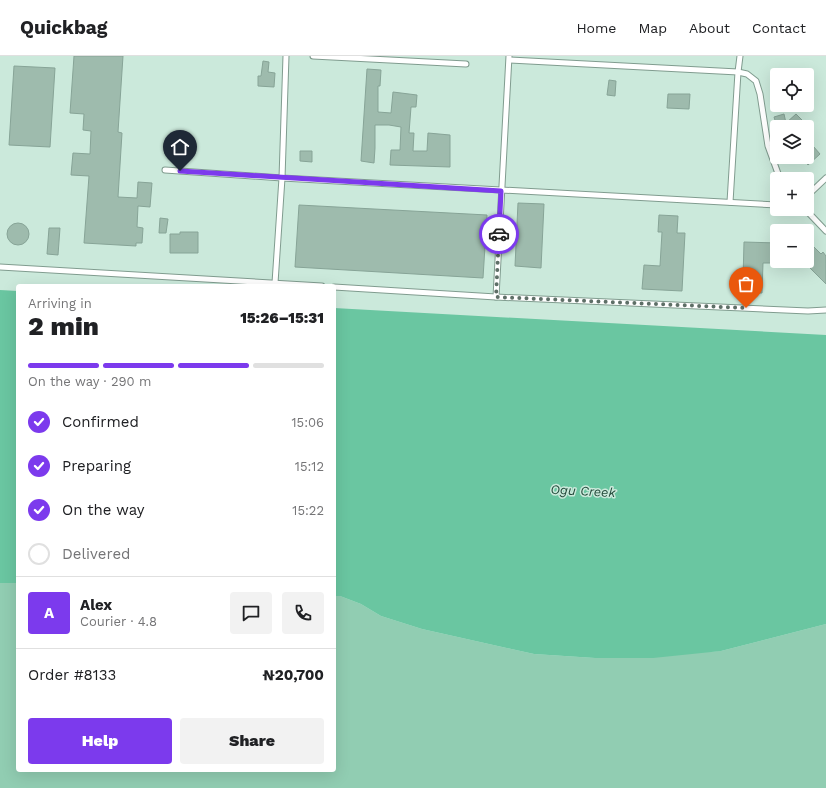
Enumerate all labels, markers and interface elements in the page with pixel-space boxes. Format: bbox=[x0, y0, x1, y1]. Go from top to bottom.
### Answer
text: Quickbag bbox=[20, 16, 107, 39]
text: Home bbox=[576, 20, 616, 36]
text: Map bbox=[638, 20, 667, 36]
text: About bbox=[689, 20, 730, 36]
text: Contact bbox=[752, 20, 806, 36]
map controls bbox=[770, 68, 814, 268]
button: locate bbox=[770, 68, 814, 112]
button: layers bbox=[770, 120, 814, 164]
pin bbox=[163, 130, 197, 171]
icon: home bbox=[169, 136, 191, 158]
button: + bbox=[770, 172, 814, 216]
courier bbox=[479, 214, 519, 254]
icon: car bbox=[488, 223, 510, 245]
button: − bbox=[770, 224, 814, 268]
pin bbox=[729, 267, 763, 308]
icon: bag bbox=[735, 273, 757, 295]
text: Arriving in bbox=[28, 296, 92, 311]
text: 15:26–15:31 bbox=[240, 309, 324, 327]
text: 2 min bbox=[28, 311, 99, 341]
text: On the way · 290 m bbox=[28, 374, 151, 389]
icon: check bbox=[28, 411, 50, 433]
text: Confirmed bbox=[62, 413, 139, 431]
text: 15:06 bbox=[292, 415, 324, 430]
icon: check bbox=[28, 455, 50, 477]
text: Preparing bbox=[62, 457, 131, 475]
text: 15:12 bbox=[295, 459, 324, 474]
water label: Ogu Creek bbox=[550, 482, 617, 500]
icon: check bbox=[28, 499, 50, 521]
text: On the way bbox=[62, 501, 144, 519]
text: 15:22 bbox=[292, 503, 324, 518]
text: Delivered bbox=[62, 545, 130, 563]
button: chat bbox=[230, 592, 272, 634]
button: phone bbox=[282, 592, 324, 634]
text: Alex bbox=[80, 596, 112, 614]
text: A bbox=[44, 604, 54, 622]
text: Courier · 4.8 bbox=[80, 614, 157, 629]
text: Order #8133 bbox=[28, 666, 116, 684]
text: ₦20,700 bbox=[262, 666, 324, 684]
button: Help bbox=[28, 718, 172, 764]
button: Share bbox=[180, 718, 324, 764]

